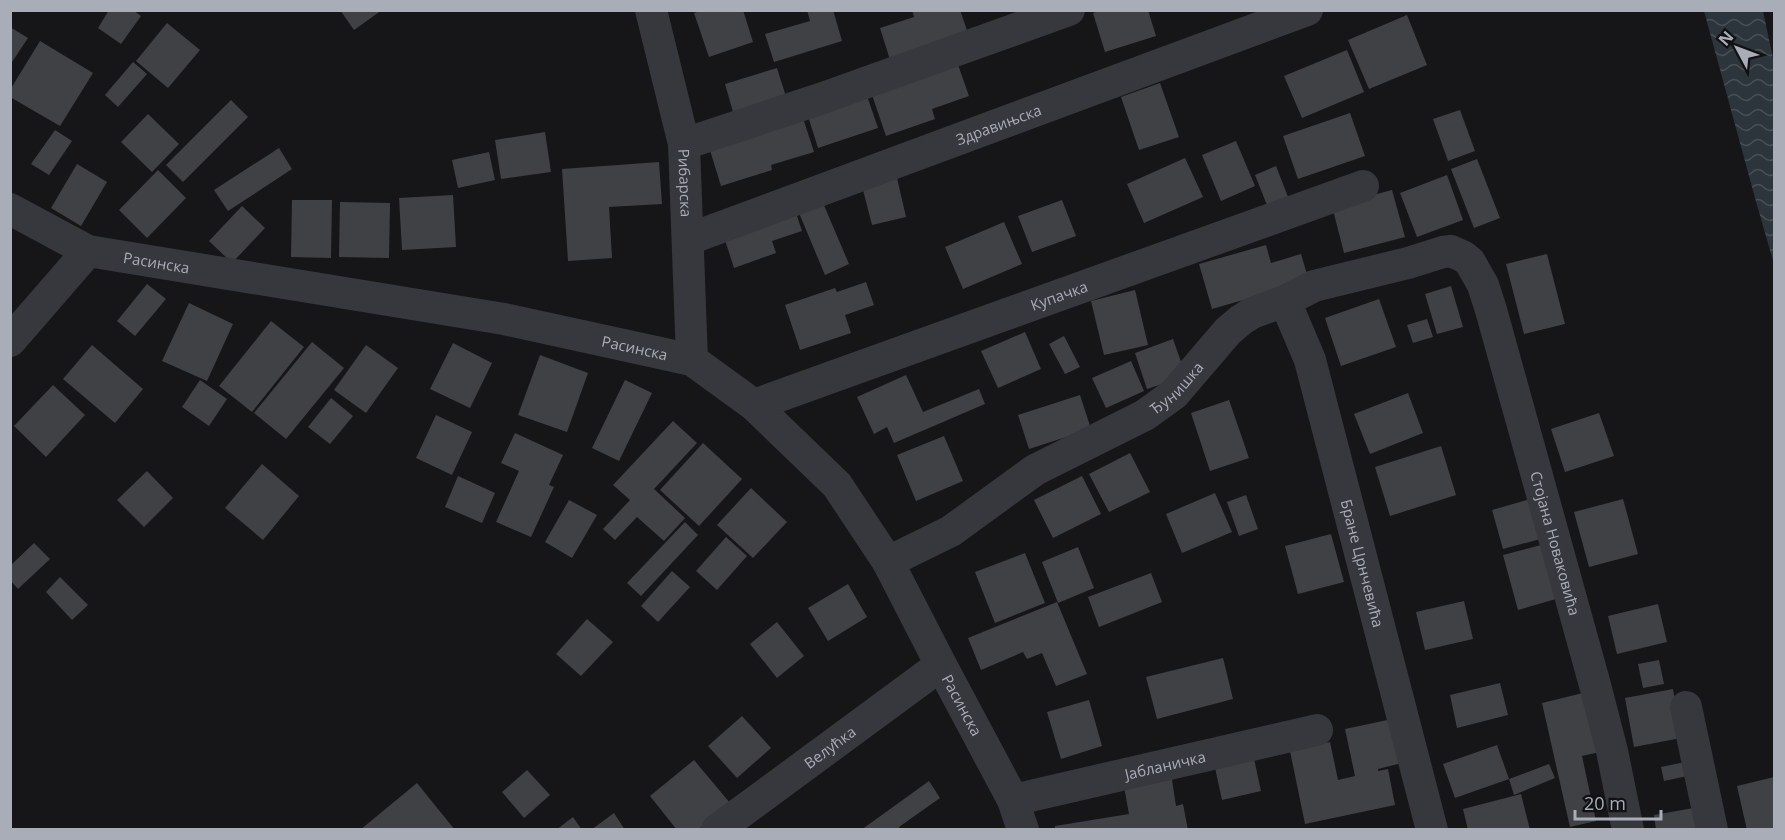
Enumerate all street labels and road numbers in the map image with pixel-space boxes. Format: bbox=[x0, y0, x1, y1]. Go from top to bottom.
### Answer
street label: Здравињска bbox=[953, 99, 1044, 149]
street label: Рибарска bbox=[674, 148, 697, 217]
street label: Расинска bbox=[122, 247, 191, 277]
street label: Купачка bbox=[1027, 276, 1090, 315]
street label: Расинска bbox=[600, 331, 670, 364]
street label: Ђунишка bbox=[1146, 357, 1207, 418]
street label: Стојана Новаковића bbox=[1526, 469, 1585, 618]
street label: Бране Црнчевића bbox=[1337, 497, 1389, 629]
street label: Расинска bbox=[938, 671, 987, 739]
street label: Велућка bbox=[800, 721, 860, 773]
street label: Јабланичка bbox=[1121, 746, 1207, 784]

